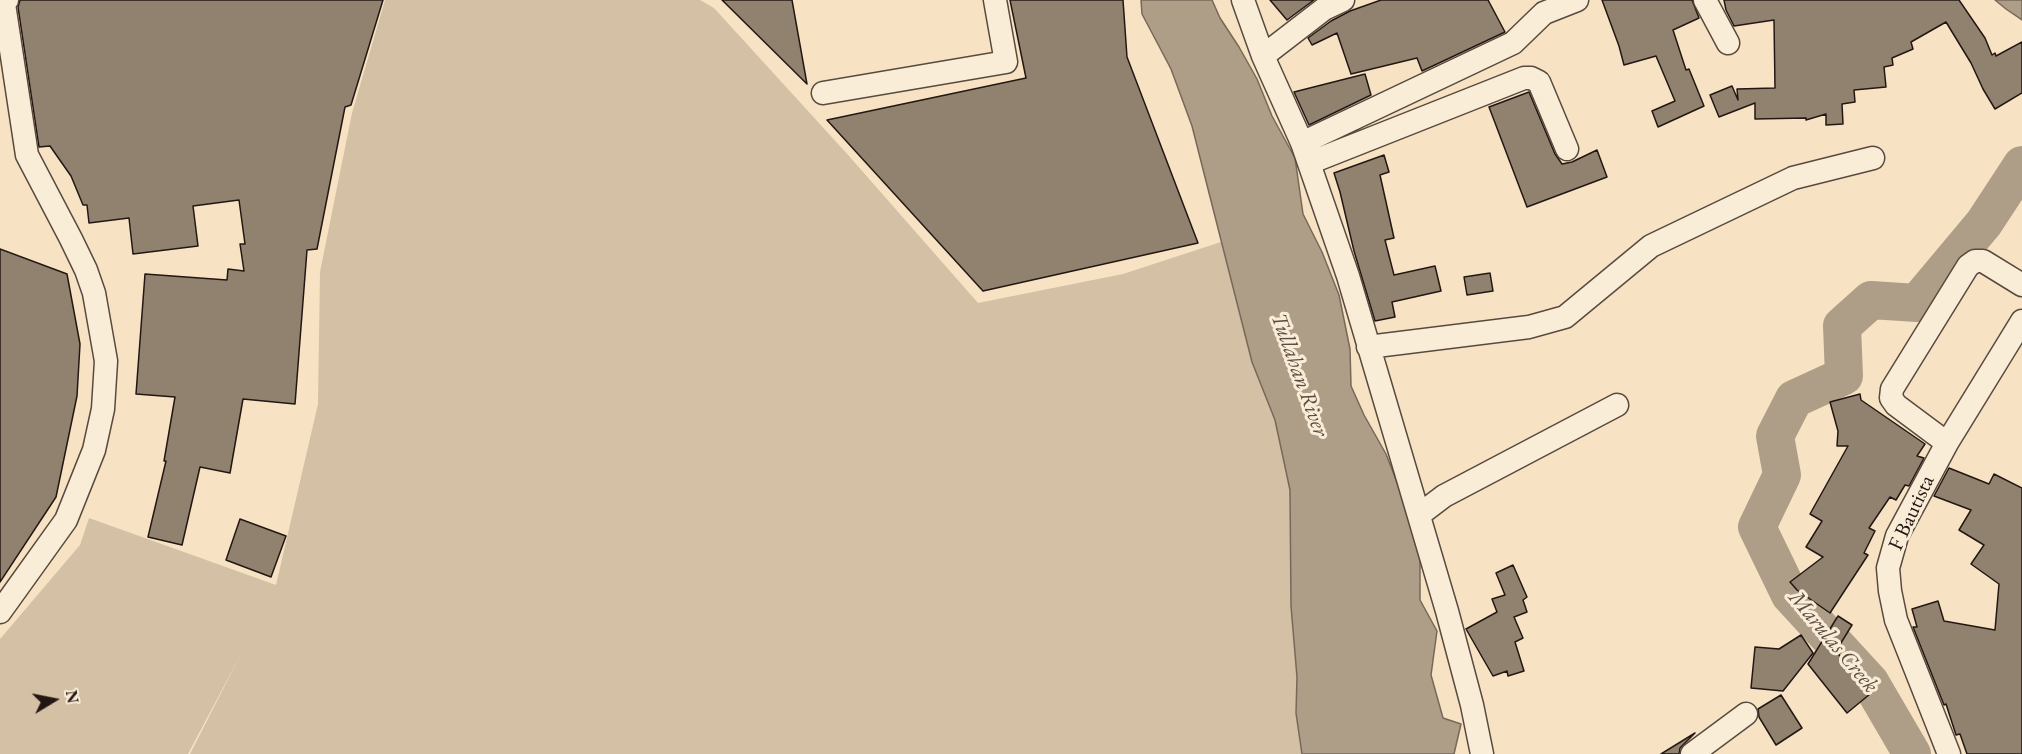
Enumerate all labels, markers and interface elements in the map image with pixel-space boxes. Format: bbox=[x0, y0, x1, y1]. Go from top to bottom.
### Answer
water label: Tullahan River bbox=[1264, 310, 1334, 440]
street label: F Bautista bbox=[1884, 471, 1940, 555]
water label: Marulas Creek bbox=[1783, 585, 1883, 699]
north arrow bbox=[24, 670, 84, 730]
text: N bbox=[61, 689, 84, 705]

